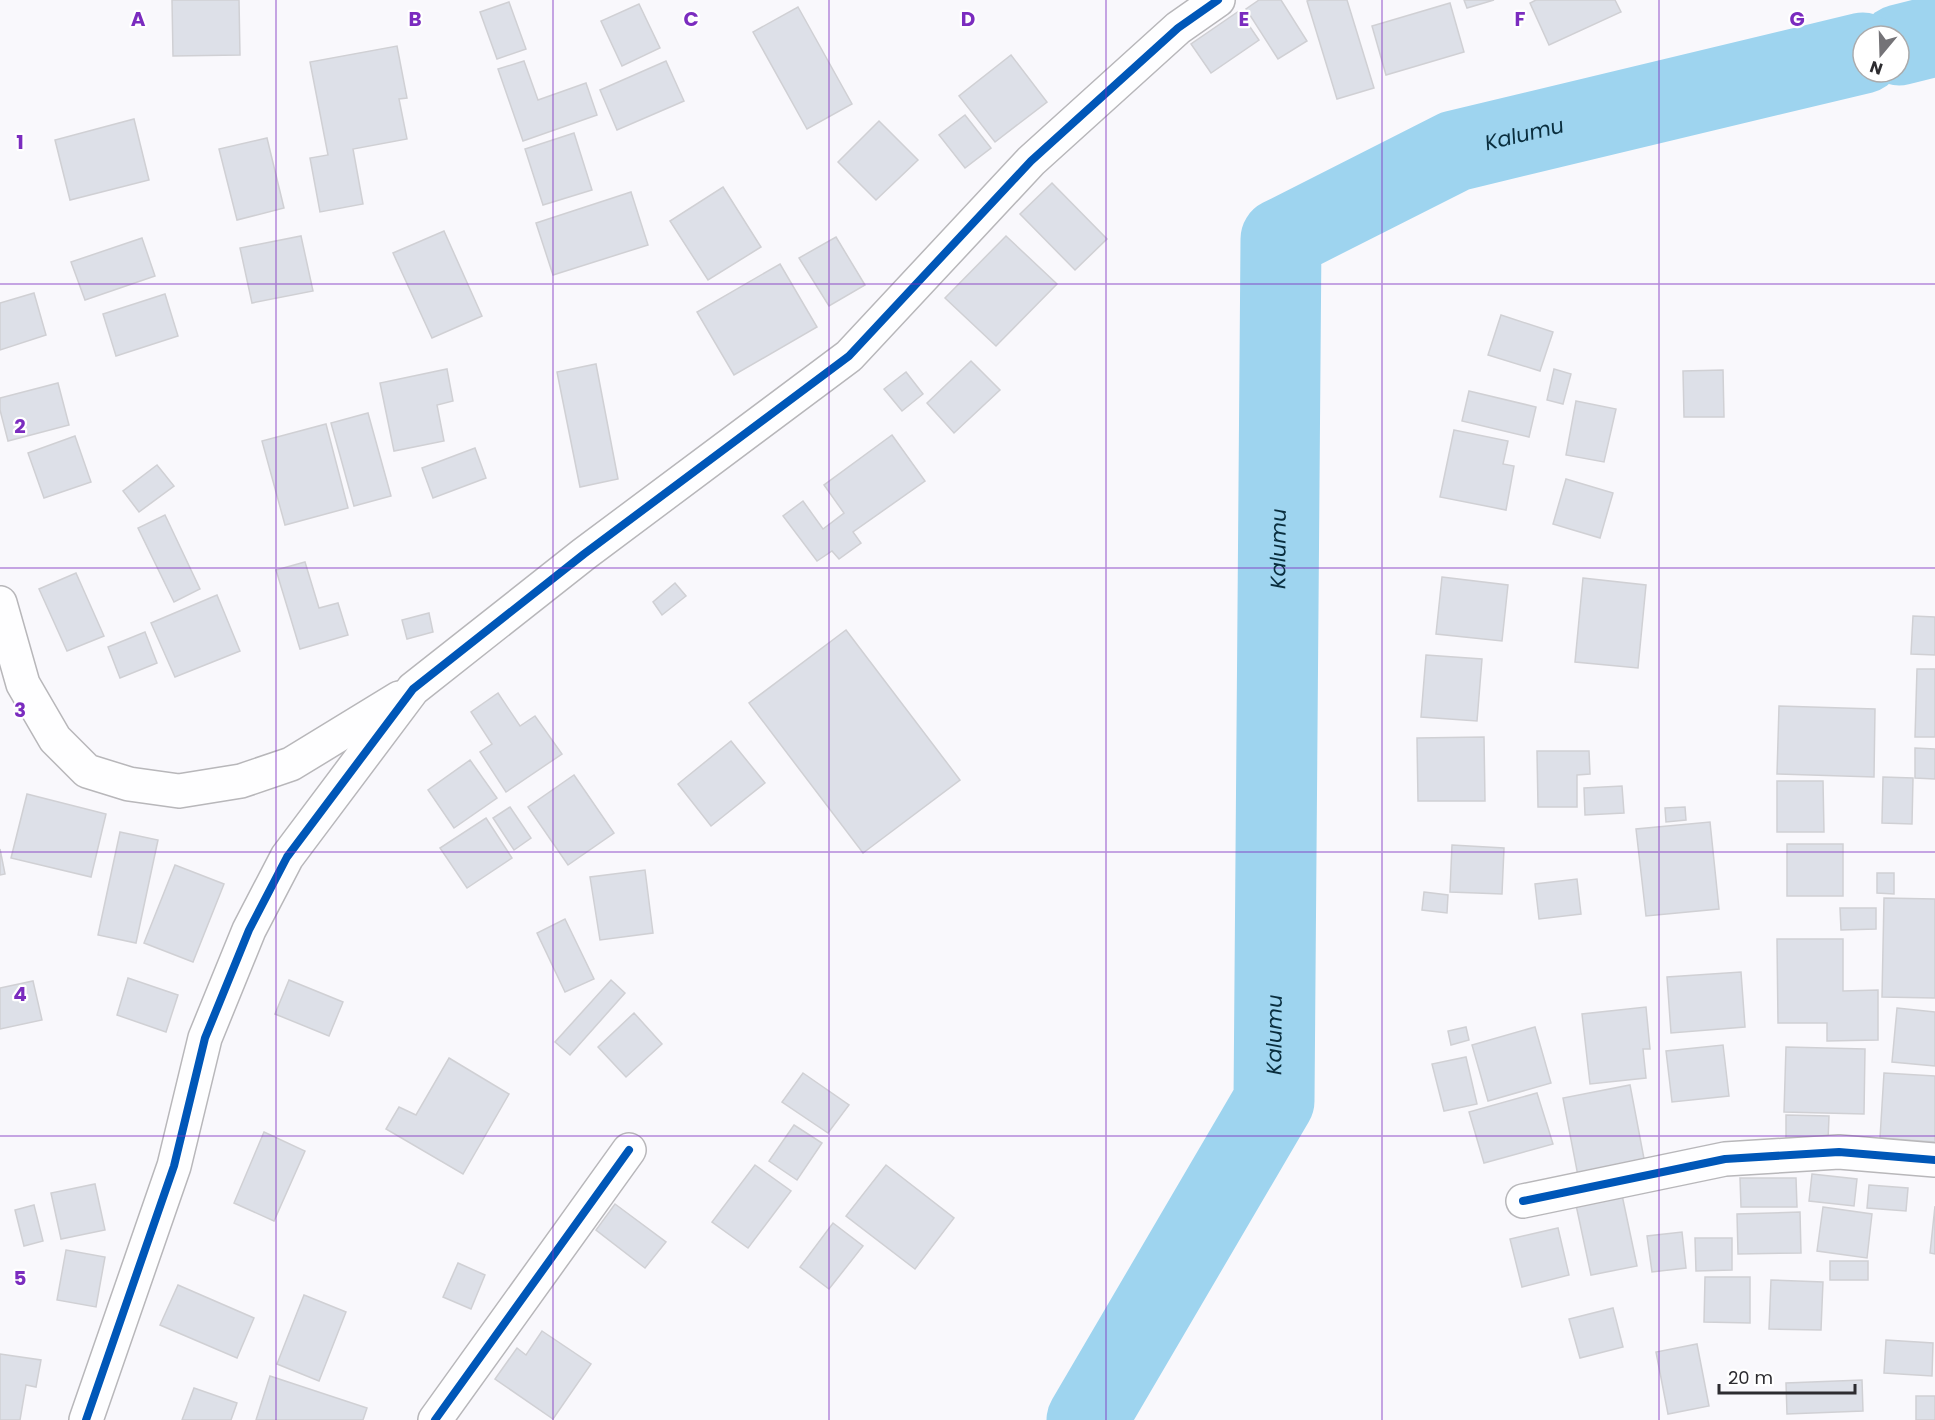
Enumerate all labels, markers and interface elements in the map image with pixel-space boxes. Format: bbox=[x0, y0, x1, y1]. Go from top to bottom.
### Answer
text: A bbox=[131, 5, 146, 33]
text: B bbox=[408, 5, 422, 33]
text: C bbox=[683, 5, 699, 33]
text: D bbox=[961, 5, 975, 33]
text: E bbox=[1239, 5, 1249, 33]
text: F bbox=[1515, 5, 1526, 33]
text: G bbox=[1789, 5, 1805, 33]
north arrow bbox=[1851, 24, 1911, 84]
text: N bbox=[1867, 55, 1886, 81]
water label: Kalumu bbox=[1482, 110, 1567, 157]
text: 1 bbox=[16, 128, 24, 156]
text: 2 bbox=[14, 412, 26, 440]
water label: Kalumu bbox=[1263, 508, 1293, 589]
text: 3 bbox=[14, 696, 26, 724]
text: 4 bbox=[13, 980, 27, 1008]
water label: Kalumu bbox=[1259, 994, 1289, 1075]
text: 5 bbox=[14, 1264, 27, 1292]
scale bar bbox=[1719, 1357, 1856, 1395]
text: 20 m bbox=[1728, 1365, 1773, 1390]

